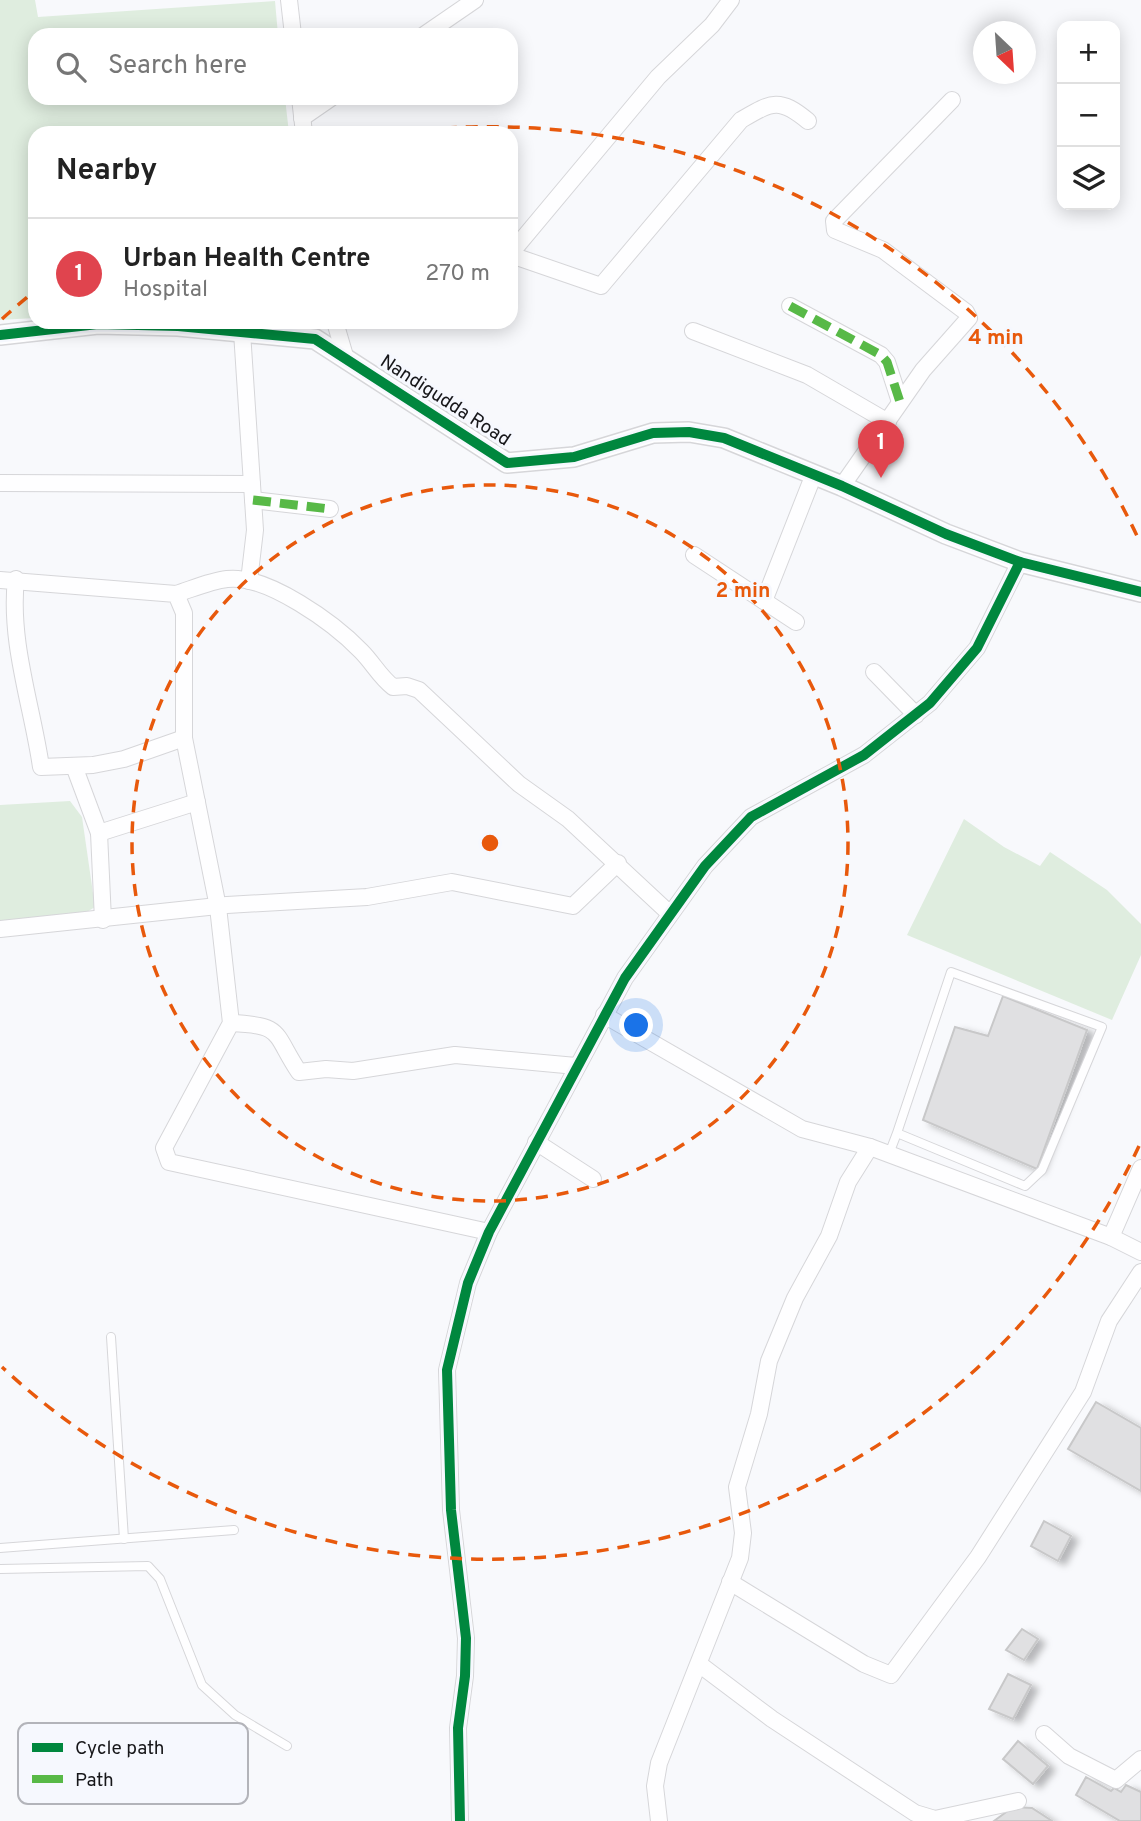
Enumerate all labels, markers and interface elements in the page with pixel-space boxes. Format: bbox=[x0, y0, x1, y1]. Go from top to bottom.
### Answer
north arrow bbox=[973, 21, 1036, 84]
map controls bbox=[1057, 21, 1120, 210]
button: + bbox=[1057, 21, 1120, 84]
search box bbox=[28, 28, 518, 105]
icon: search bbox=[52, 48, 90, 86]
text: Search here bbox=[108, 50, 247, 83]
button: − bbox=[1057, 84, 1120, 147]
button: layers bbox=[1057, 147, 1120, 210]
text: Nearby bbox=[56, 153, 157, 190]
text: Urban Health Centre bbox=[123, 243, 370, 276]
text: 1 bbox=[74, 260, 84, 289]
text: 270 m bbox=[425, 260, 490, 289]
text: Hospital bbox=[123, 276, 208, 305]
text: 4 min bbox=[968, 325, 1024, 352]
street label: Nandigudda Road bbox=[375, 350, 515, 452]
pin: 1 bbox=[858, 420, 904, 478]
text: 2 min bbox=[716, 578, 770, 605]
centre of rings bbox=[478, 831, 502, 855]
your location bbox=[619, 1008, 653, 1042]
legend bbox=[18, 1723, 248, 1804]
text: Cycle path bbox=[75, 1737, 164, 1761]
text: Path bbox=[75, 1769, 114, 1793]

